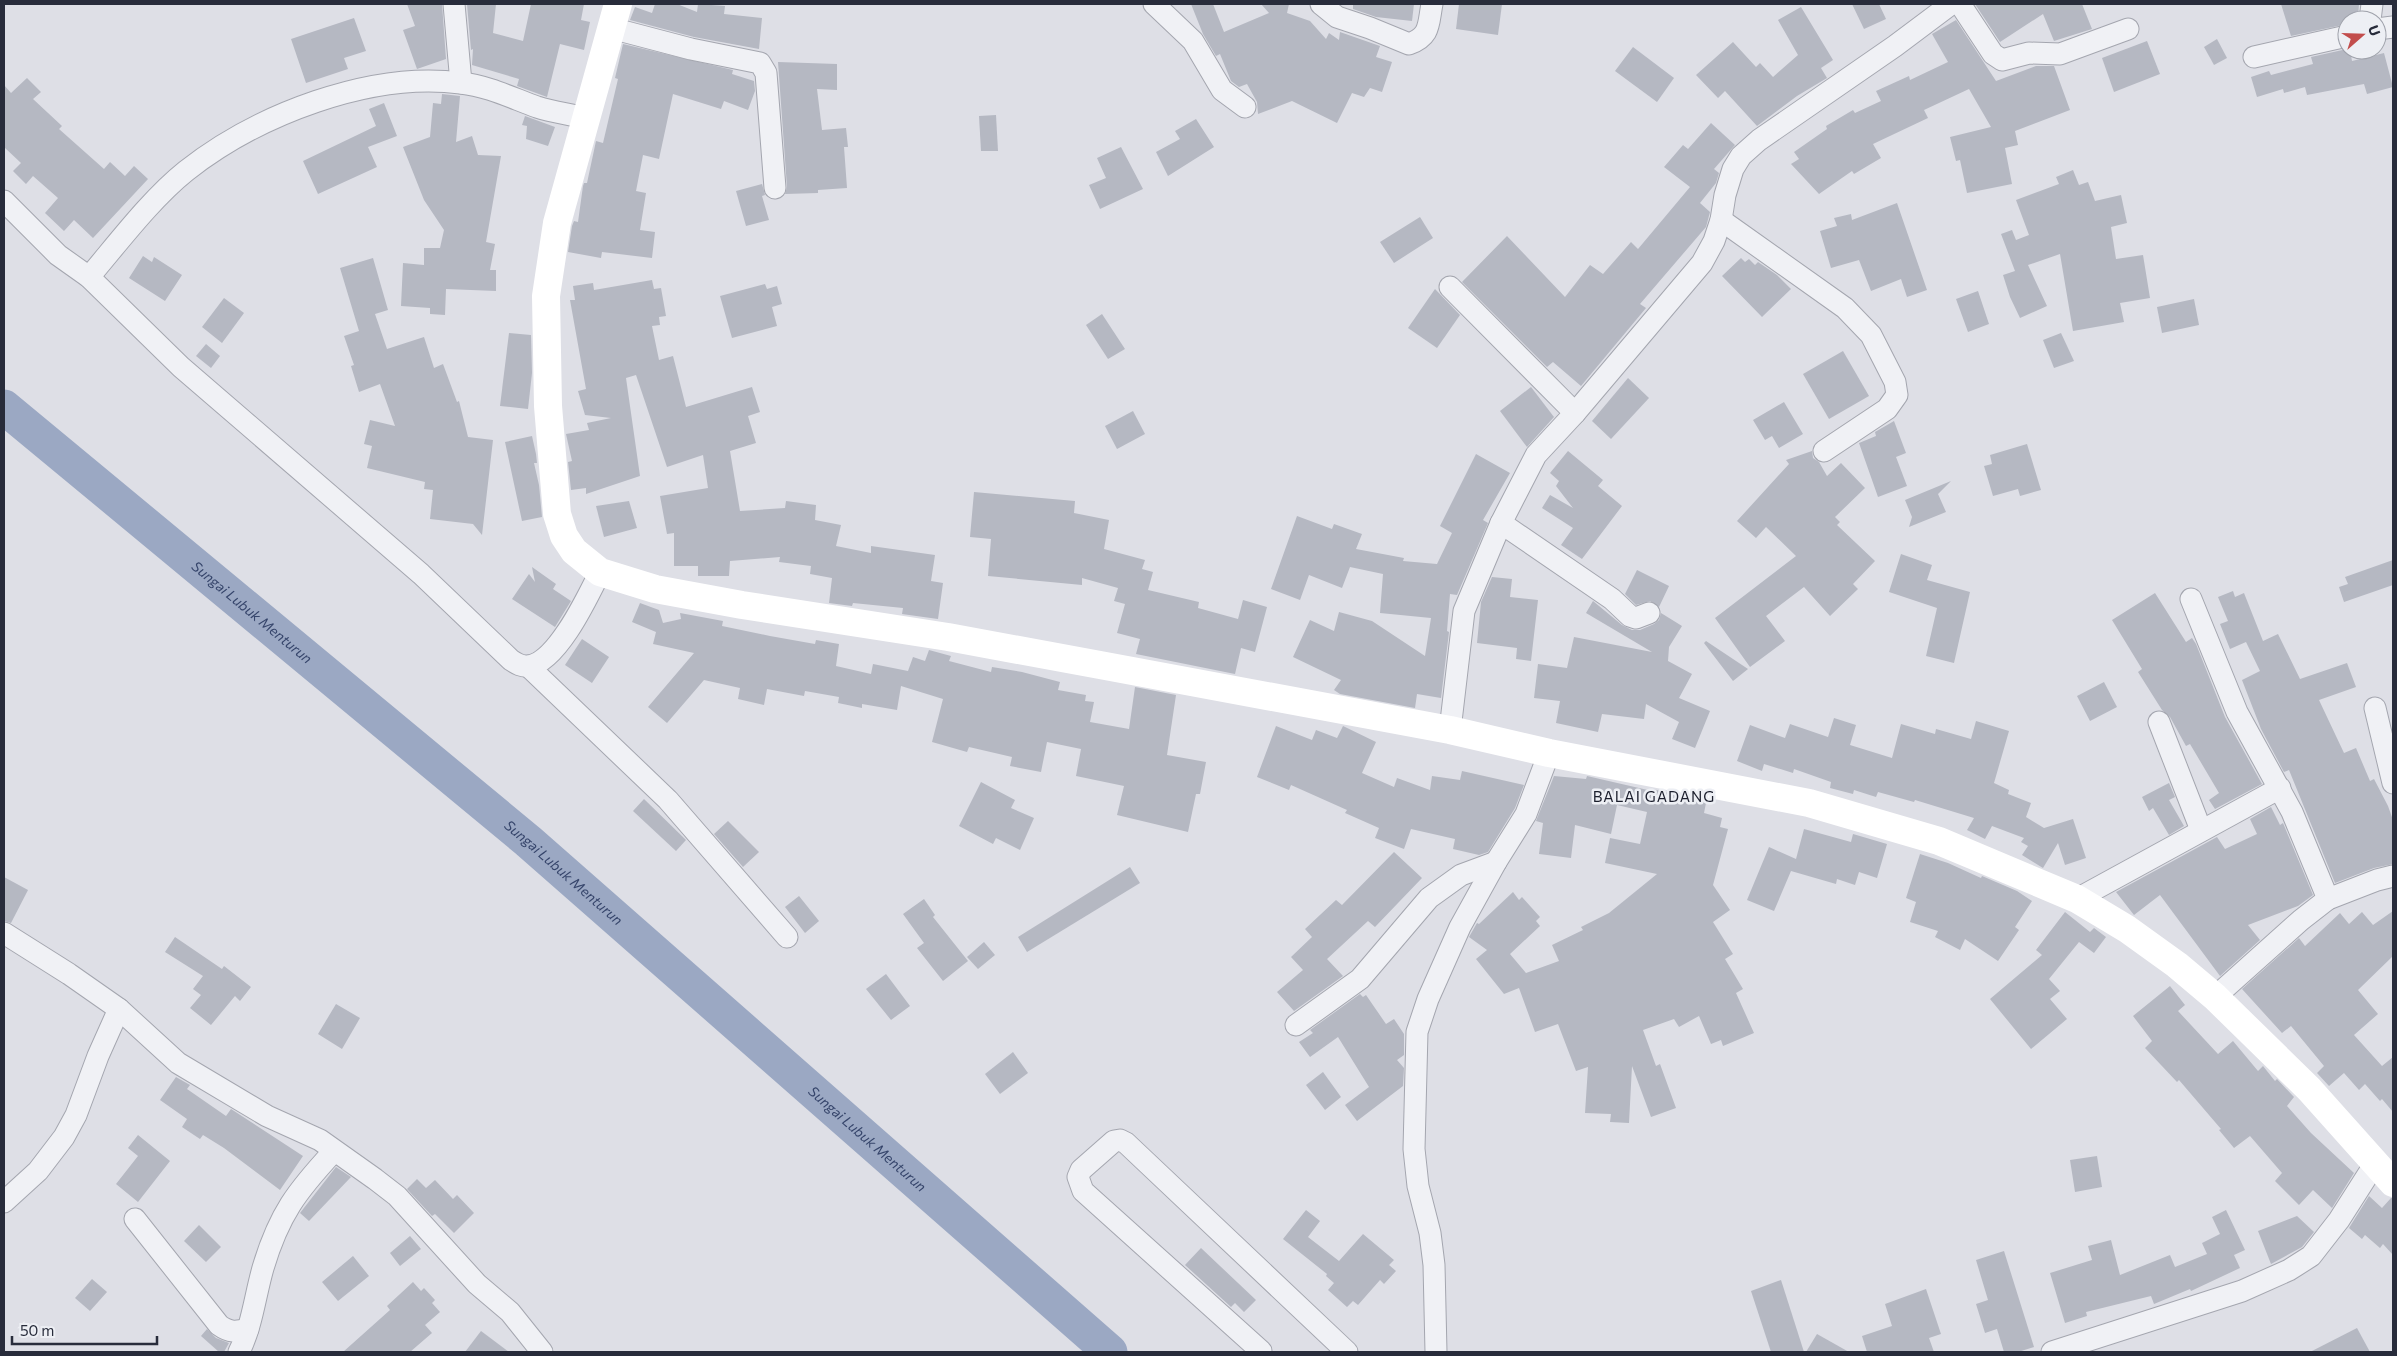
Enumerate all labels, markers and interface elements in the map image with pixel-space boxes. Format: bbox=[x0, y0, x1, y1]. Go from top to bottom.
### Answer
north arrow bbox=[2337, 10, 2387, 60]
text: U bbox=[2365, 23, 2384, 38]
water label: Sungai Lubuk Menturun bbox=[189, 557, 316, 667]
district label: BALAI GADANG bbox=[1593, 787, 1715, 805]
water label: Sungai Lubuk Menturun bbox=[501, 816, 627, 928]
water label: Sungai Lubuk Menturun bbox=[805, 1082, 930, 1195]
scale bar bbox=[12, 1314, 158, 1346]
text: 50 m bbox=[20, 1321, 54, 1339]

